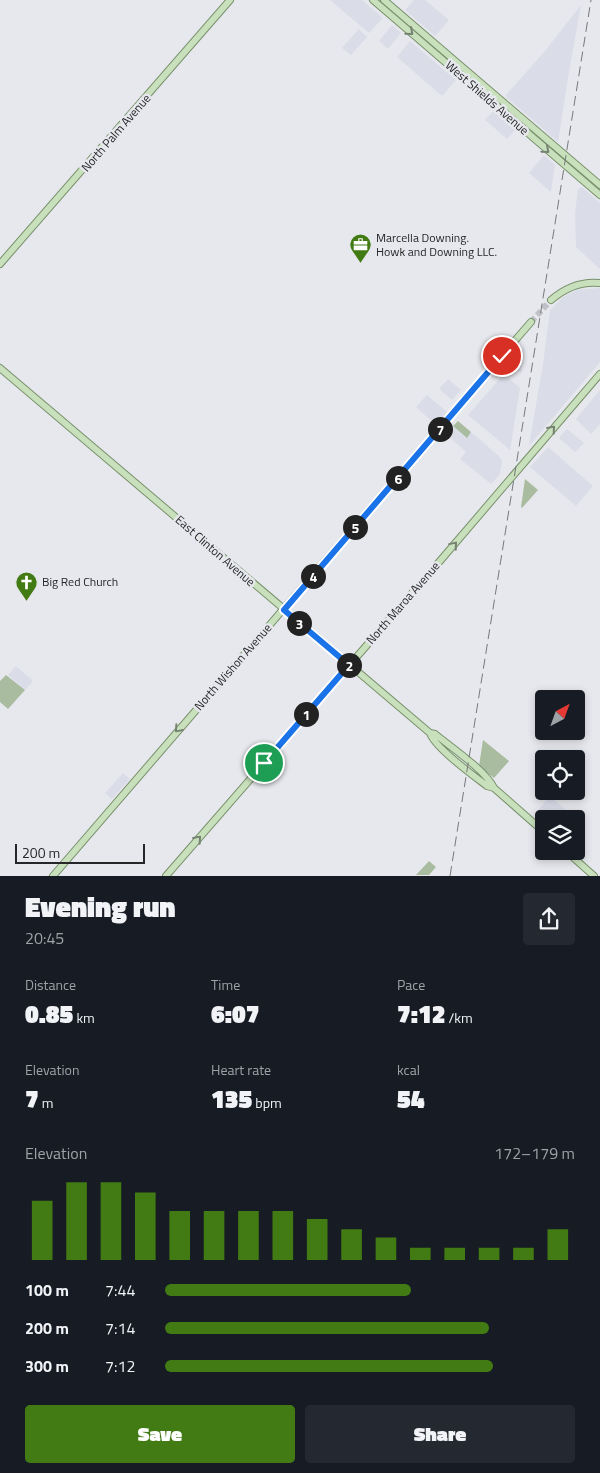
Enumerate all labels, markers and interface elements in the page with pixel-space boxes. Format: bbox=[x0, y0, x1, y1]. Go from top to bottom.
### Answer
one-way arrow bbox=[405, 26, 414, 35]
street label: West Shields Avenue bbox=[441, 56, 533, 139]
street label: North Palm Avenue bbox=[76, 89, 155, 176]
one-way arrow bbox=[541, 144, 550, 153]
place label: Marcella Downing. Howk and Downing LLC. bbox=[376, 228, 497, 261]
office icon: Marcella Downing. Howk and Downing LLC. bbox=[348, 233, 372, 264]
pin bbox=[481, 335, 523, 377]
icon: check bbox=[488, 342, 516, 370]
pin: 7 bbox=[428, 416, 452, 442]
text: 7 bbox=[437, 419, 444, 440]
one-way arrow bbox=[546, 426, 555, 435]
pin: 6 bbox=[386, 466, 410, 490]
text: 6 bbox=[395, 468, 402, 489]
street label: East Clinton Avenue bbox=[171, 510, 260, 591]
pin: 5 bbox=[342, 514, 368, 540]
text: 5 bbox=[352, 517, 359, 538]
one-way arrow bbox=[448, 541, 457, 550]
street label: North Maroa Avenue bbox=[361, 557, 444, 648]
pin: 4 bbox=[300, 564, 326, 588]
text: 4 bbox=[310, 566, 317, 587]
church icon: Big Red Church bbox=[14, 570, 38, 601]
place label: Big Red Church bbox=[42, 572, 118, 591]
pin: 3 bbox=[286, 610, 312, 636]
text: 3 bbox=[296, 613, 303, 634]
street label: North Wishon Avenue bbox=[189, 619, 276, 714]
pin: 2 bbox=[336, 652, 362, 678]
text: 2 bbox=[346, 655, 353, 676]
north arrow bbox=[535, 690, 585, 740]
map controls bbox=[535, 690, 585, 860]
pin: 1 bbox=[294, 702, 318, 726]
text: 1 bbox=[303, 704, 310, 725]
one-way arrow bbox=[175, 724, 184, 733]
pin bbox=[243, 742, 285, 784]
icon: arrive bbox=[250, 749, 278, 777]
button: locate bbox=[535, 750, 585, 800]
button: layers bbox=[535, 810, 585, 860]
one-way arrow bbox=[192, 835, 201, 844]
scale bar bbox=[15, 841, 145, 864]
text: 200 m bbox=[22, 842, 60, 863]
text: Evening run bbox=[25, 885, 176, 928]
button: share bbox=[523, 893, 575, 945]
text: 20:45 bbox=[25, 926, 64, 950]
text: Distance bbox=[25, 974, 76, 995]
text: Time bbox=[211, 974, 240, 995]
text: Pace bbox=[397, 974, 425, 995]
text: 0.85 bbox=[25, 995, 73, 1033]
text: 6:07 bbox=[211, 995, 259, 1033]
text: 7:12 bbox=[397, 995, 445, 1033]
text: km bbox=[73, 1007, 95, 1028]
text: /km bbox=[445, 1007, 473, 1028]
text: Elevation bbox=[25, 1059, 79, 1080]
text: Heart rate bbox=[211, 1059, 271, 1080]
text: kcal bbox=[397, 1059, 420, 1080]
text: 7 bbox=[25, 1080, 39, 1118]
text: 135 bbox=[211, 1080, 252, 1118]
text: 54 bbox=[397, 1080, 425, 1118]
text: m bbox=[39, 1092, 54, 1113]
text: bpm bbox=[252, 1092, 282, 1113]
text: Elevation bbox=[25, 1141, 87, 1165]
text: 172–179 m bbox=[494, 1141, 575, 1165]
text: 100 m bbox=[25, 1278, 69, 1302]
text: 7:44 bbox=[105, 1278, 135, 1302]
text: 200 m bbox=[25, 1316, 69, 1340]
text: 7:14 bbox=[105, 1316, 135, 1340]
text: 300 m bbox=[25, 1354, 69, 1378]
text: 7:12 bbox=[105, 1354, 135, 1378]
button: Save bbox=[25, 1405, 295, 1463]
button: Share bbox=[305, 1405, 575, 1463]

